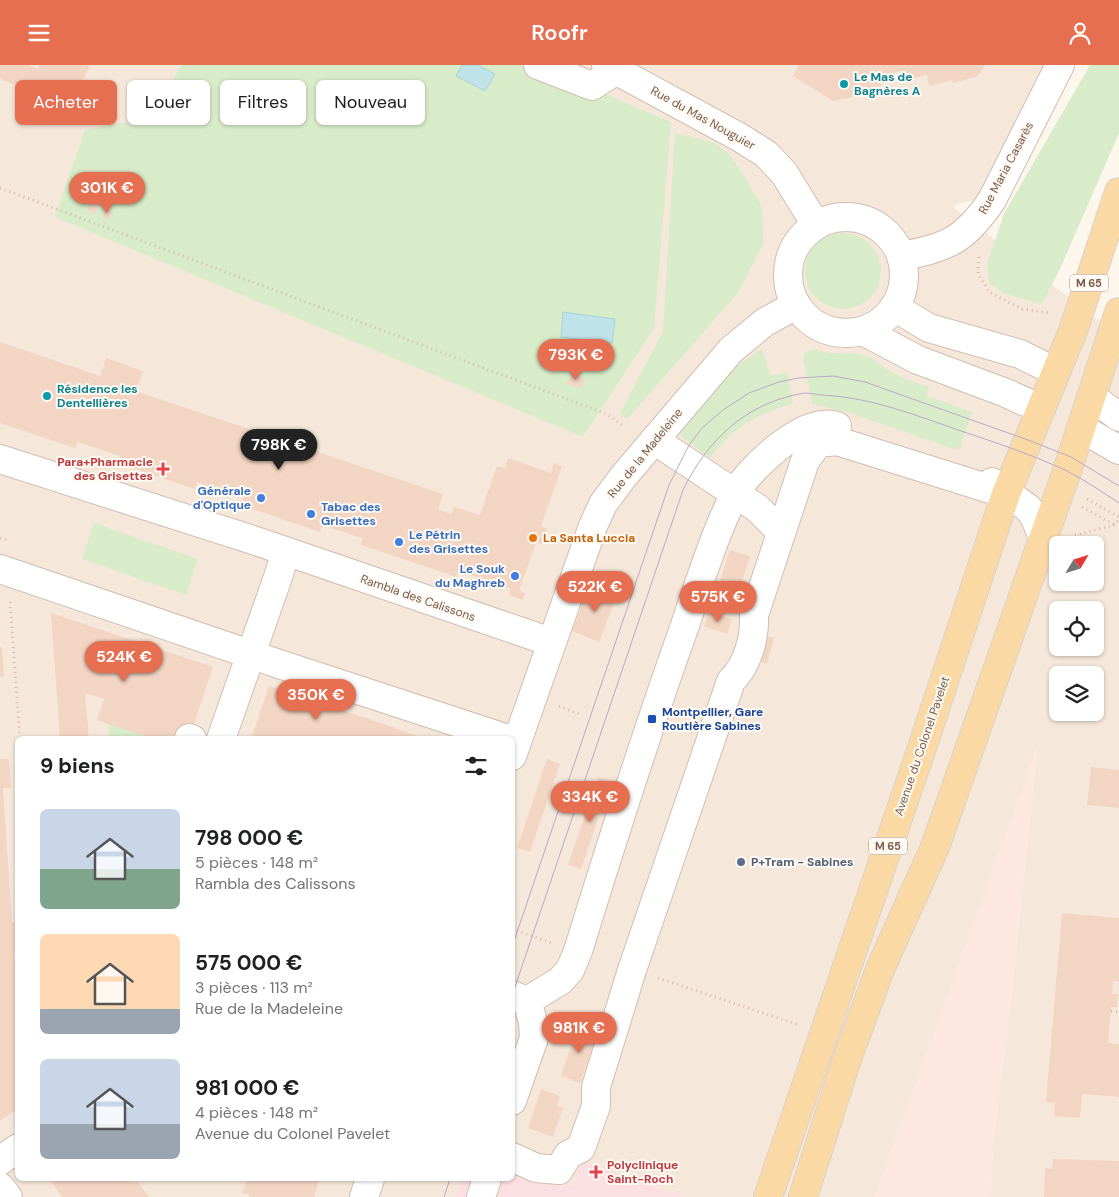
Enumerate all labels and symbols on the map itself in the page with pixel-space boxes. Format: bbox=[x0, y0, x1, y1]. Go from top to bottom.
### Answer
place label: Le Mas de Bagnères A bbox=[854, 69, 921, 99]
marker: Le Mas de Bagnères A bbox=[838, 78, 850, 90]
street label: Rue du Mas Nouguier bbox=[648, 83, 759, 154]
street label: Rue Maria Casarès bbox=[975, 119, 1037, 217]
pin: 301K € bbox=[66, 171, 148, 214]
road number: M 65 bbox=[1070, 275, 1108, 292]
pin: 793K € bbox=[535, 339, 617, 381]
place label: Résidence les Dentellières bbox=[57, 381, 138, 411]
marker: Résidence les Dentellières bbox=[41, 390, 53, 402]
street label: Rue de la Madeleine bbox=[604, 405, 686, 501]
pin: 798K € bbox=[238, 429, 320, 471]
place label: Para+Pharmacie des Grisettes bbox=[57, 454, 153, 484]
marker: Para+Pharmacie des Grisettes bbox=[157, 463, 169, 475]
place label: Générale d'Optique bbox=[193, 483, 251, 513]
marker: Générale d'Optique bbox=[255, 492, 267, 504]
place label: Tabac des Grisettes bbox=[321, 499, 381, 529]
marker: Tabac des Grisettes bbox=[305, 508, 317, 520]
place label: Le Pétrin des Grisettes bbox=[409, 527, 488, 557]
place label: La Santa Luccia bbox=[543, 530, 635, 546]
marker: La Santa Luccia bbox=[527, 532, 539, 544]
marker: Le Pétrin des Grisettes bbox=[393, 536, 405, 548]
north arrow bbox=[1049, 536, 1104, 591]
place label: Le Souk du Maghreb bbox=[435, 561, 505, 591]
marker: Le Souk du Maghreb bbox=[509, 570, 521, 582]
street label: Rambla des Calissons bbox=[358, 571, 478, 625]
pin: 522K € bbox=[554, 571, 636, 613]
pin: 575K € bbox=[677, 581, 759, 623]
pin: 524K € bbox=[83, 641, 165, 683]
street label: Avenue du Colonel Pavelet bbox=[891, 674, 954, 818]
pin: 350K € bbox=[275, 679, 357, 721]
place label: Montpellier, Gare Routière Sabines bbox=[662, 704, 763, 734]
marker: Montpellier, Gare Routière Sabines bbox=[646, 713, 658, 725]
pin: 334K € bbox=[549, 781, 631, 823]
road number: M 65 bbox=[869, 837, 907, 854]
place label: P+Tram - Sabines bbox=[751, 854, 853, 870]
marker: P+Tram - Sabines bbox=[735, 856, 747, 868]
pin: 981K € bbox=[538, 1011, 620, 1054]
place label: Polyclinique Saint-Roch bbox=[607, 1157, 678, 1187]
marker: Polyclinique Saint-Roch bbox=[589, 1165, 603, 1179]

